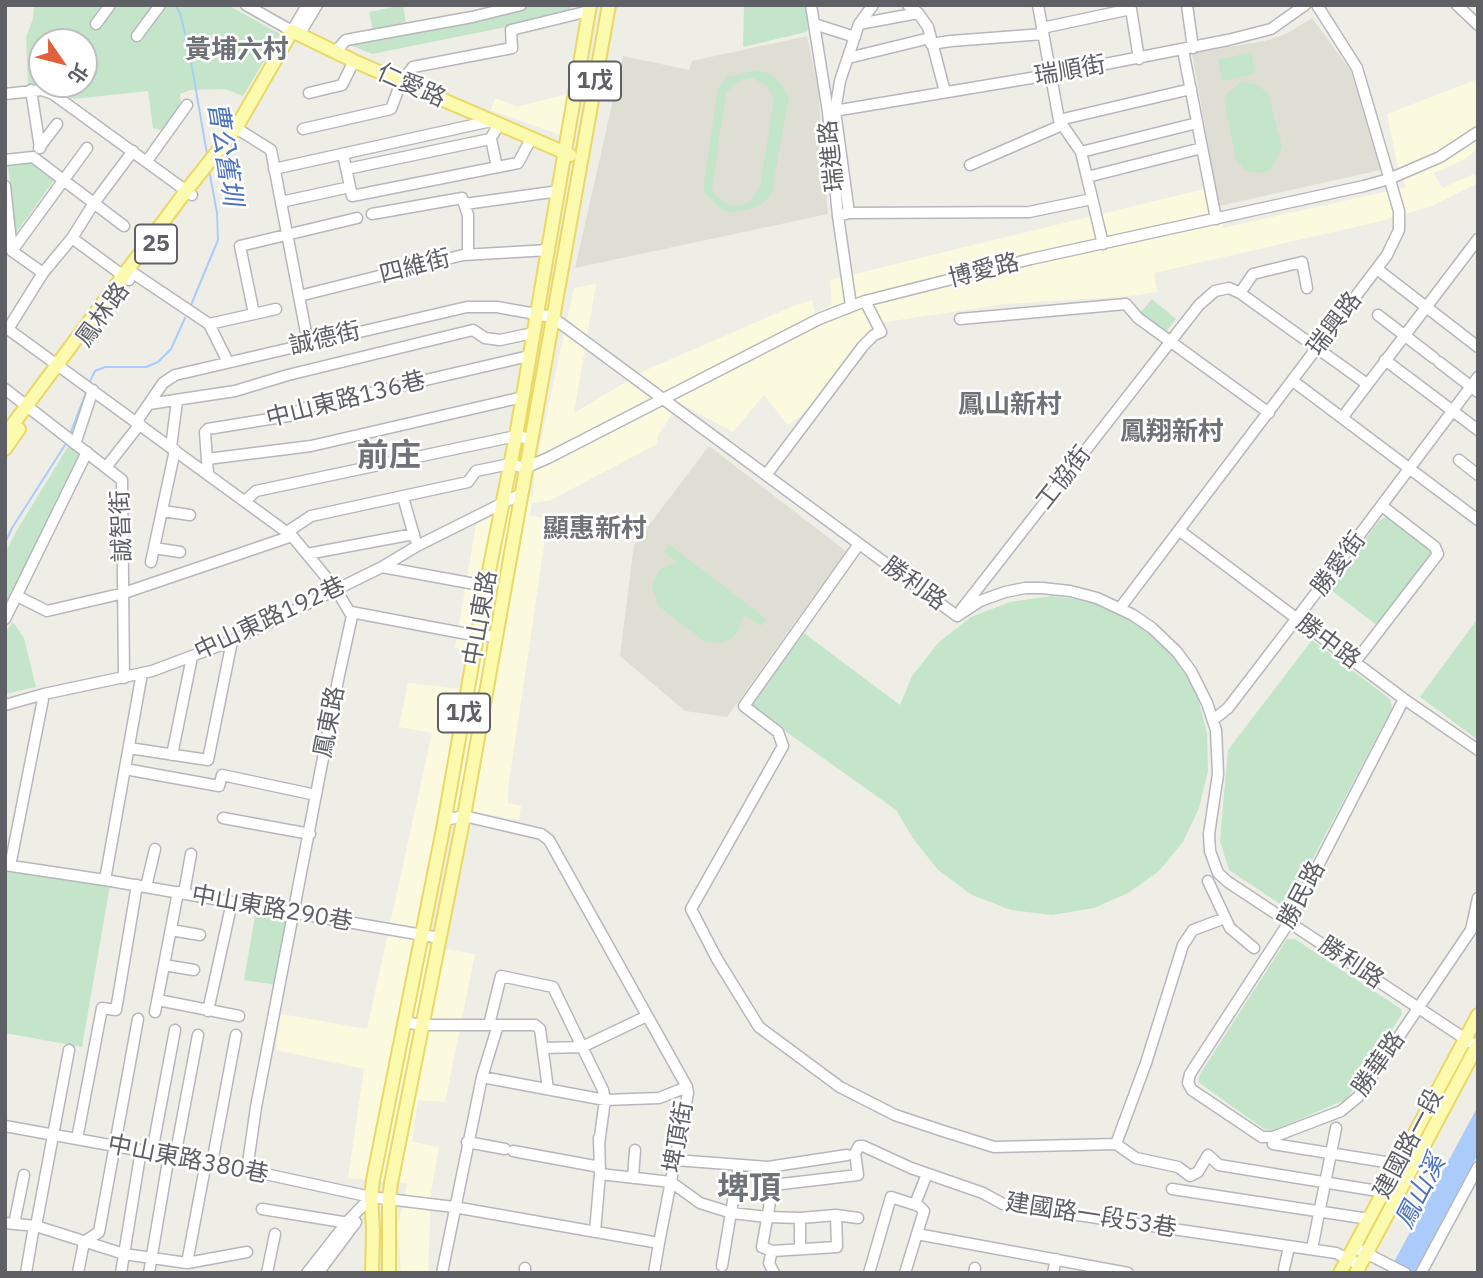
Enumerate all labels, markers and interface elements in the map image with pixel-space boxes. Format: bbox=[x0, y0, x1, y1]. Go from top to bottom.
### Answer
north arrow bbox=[28, 28, 98, 98]
district label: 黃埔六村 bbox=[185, 34, 289, 66]
street label: 瑞順街 bbox=[1032, 51, 1108, 91]
street label: 仁愛路 bbox=[372, 58, 450, 114]
text: 北 bbox=[63, 59, 94, 89]
road number: 1戊 bbox=[569, 61, 621, 100]
water label: 曹公舊圳 bbox=[200, 100, 248, 208]
street label: 瑞進路 bbox=[814, 119, 850, 193]
road number: 25 bbox=[135, 224, 177, 264]
street label: 四維街 bbox=[377, 244, 453, 290]
street label: 博愛路 bbox=[946, 248, 1022, 294]
street label: 鳳林路 bbox=[70, 277, 136, 353]
street label: 瑞興路 bbox=[1302, 287, 1368, 361]
street label: 誠德街 bbox=[287, 317, 363, 361]
street label: 中山東路136巷 bbox=[263, 366, 429, 434]
district label: 鳳山新村 bbox=[958, 389, 1062, 421]
district label: 鳳翔新村 bbox=[1120, 416, 1224, 448]
district label: 前庄 bbox=[357, 438, 421, 476]
street label: 工協街 bbox=[1030, 441, 1098, 515]
street label: 誠智街 bbox=[106, 490, 138, 562]
district label: 顯惠新村 bbox=[543, 513, 647, 545]
street label: 勝愛街 bbox=[1306, 527, 1372, 601]
street label: 勝利路 bbox=[876, 551, 952, 617]
street label: 中山東路 bbox=[458, 568, 504, 668]
street label: 中山東路192巷 bbox=[190, 571, 350, 667]
street label: 勝中路 bbox=[1291, 609, 1365, 675]
street label: 鳳東路 bbox=[309, 684, 351, 760]
road number: 1戊 bbox=[438, 694, 490, 733]
street label: 勝民路 bbox=[1272, 856, 1332, 934]
street label: 中山東路290巷 bbox=[189, 881, 355, 937]
street label: 勝利路 bbox=[1313, 931, 1389, 995]
street label: 勝華路 bbox=[1347, 1026, 1411, 1102]
street label: 建國路一段 bbox=[1368, 1084, 1450, 1204]
street label: 埤頂街 bbox=[659, 1099, 699, 1175]
street label: 中山東路380巷 bbox=[105, 1130, 271, 1190]
water label: 鳳山溪 bbox=[1389, 1150, 1453, 1234]
district label: 埤頂 bbox=[717, 1171, 781, 1209]
street label: 建國路一段53巷 bbox=[1003, 1188, 1179, 1244]

